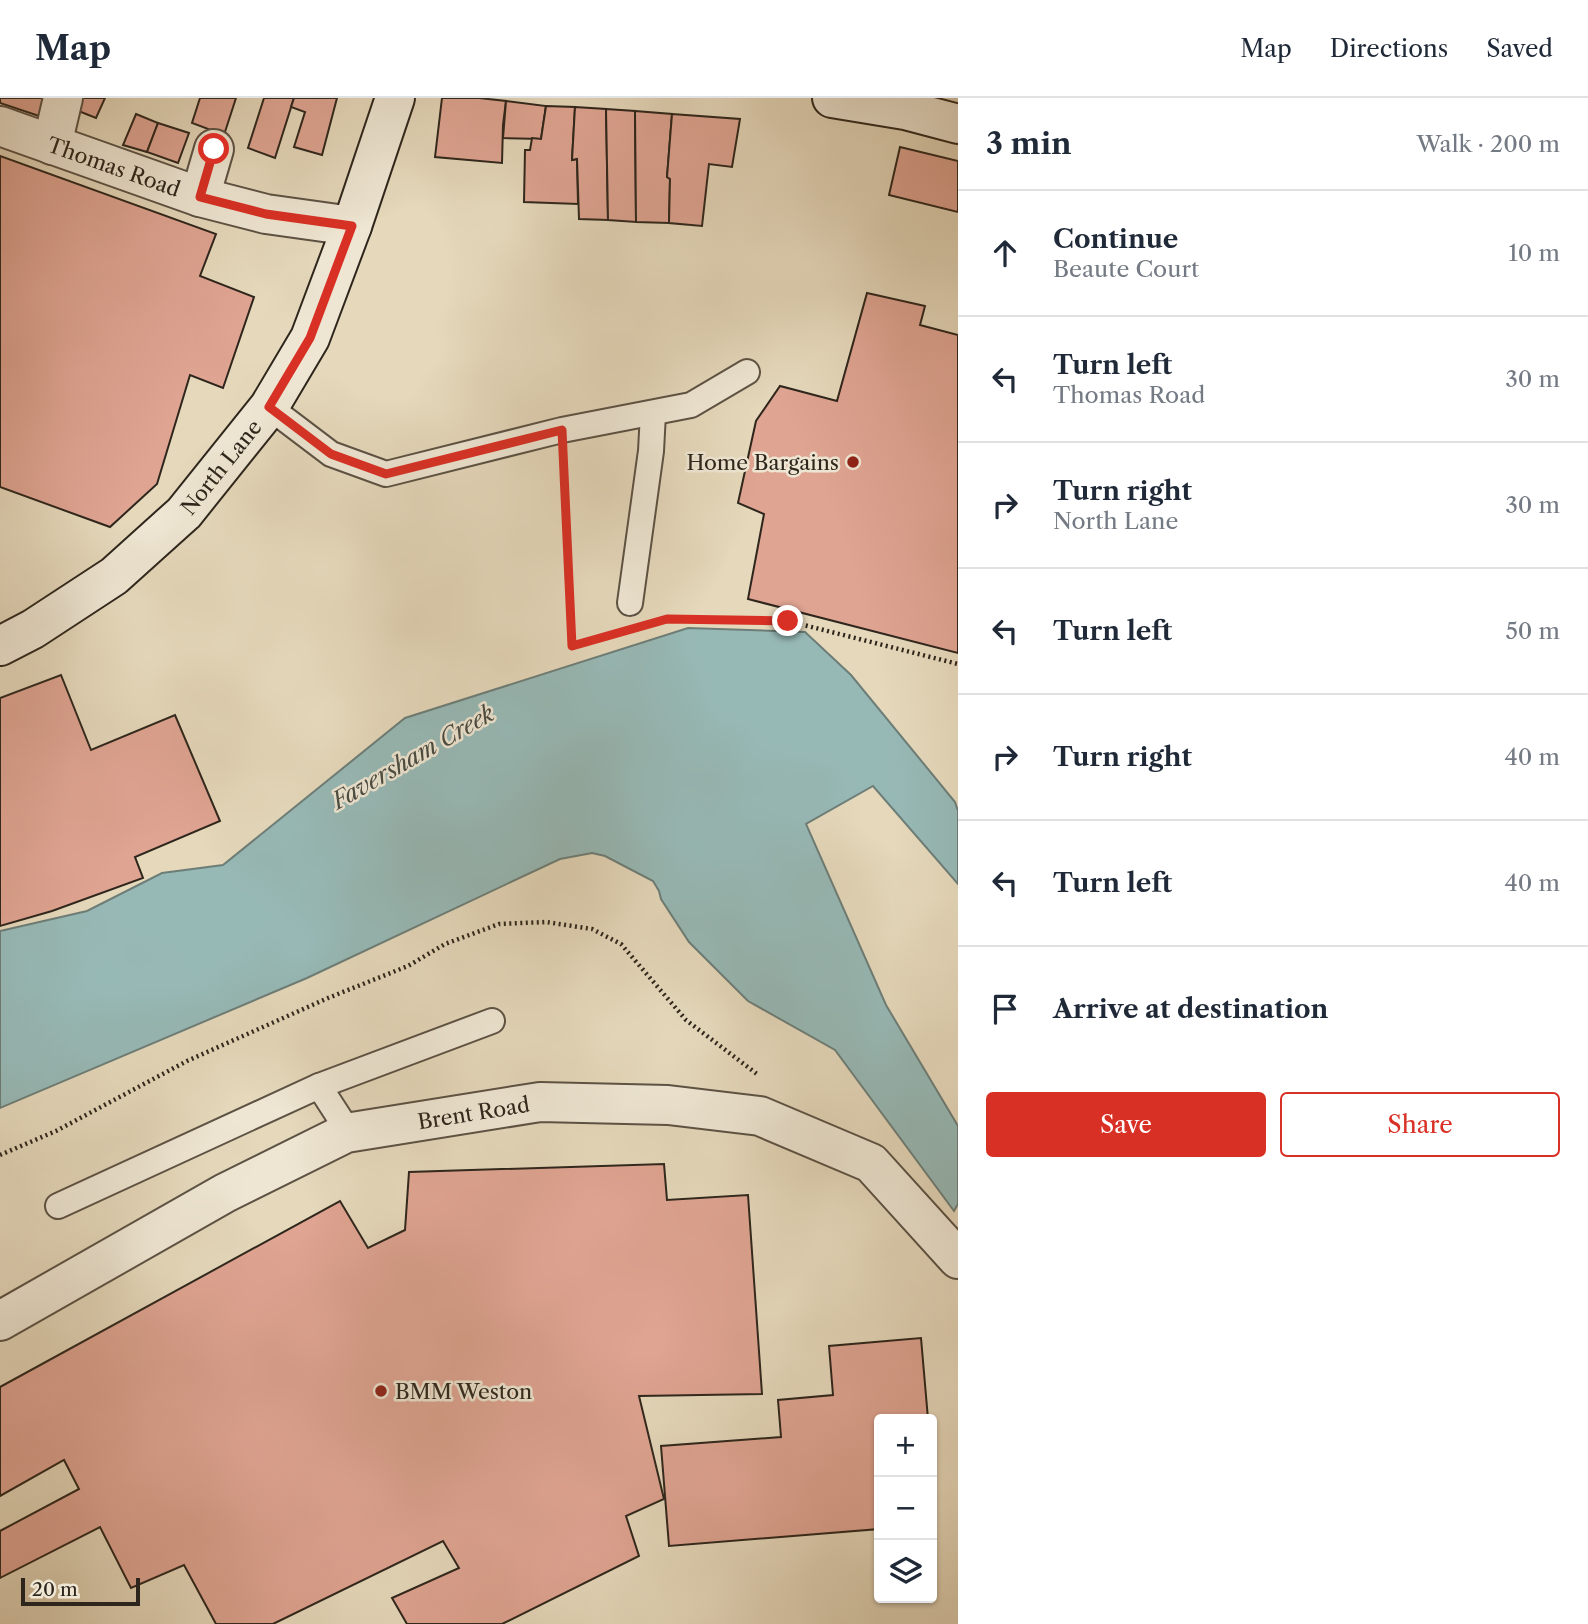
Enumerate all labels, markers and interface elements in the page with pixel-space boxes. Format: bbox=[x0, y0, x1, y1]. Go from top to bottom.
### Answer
text: Map bbox=[35, 28, 111, 69]
text: Map bbox=[1240, 34, 1292, 63]
text: Directions bbox=[1330, 34, 1448, 63]
text: Saved bbox=[1486, 34, 1553, 63]
text: 3 min bbox=[986, 125, 1072, 162]
text: Walk · 200 m bbox=[1416, 130, 1560, 158]
street label: Thomas Road bbox=[44, 131, 184, 202]
route start bbox=[198, 133, 229, 164]
text: Continue bbox=[1053, 223, 1178, 255]
icon: ahead bbox=[986, 234, 1024, 272]
text: 10 m bbox=[1508, 239, 1560, 267]
text: Beaute Court bbox=[1053, 255, 1199, 283]
text: Turn left bbox=[1053, 349, 1172, 381]
icon: left bbox=[986, 360, 1024, 398]
text: 30 m bbox=[1505, 365, 1560, 393]
text: Thomas Road bbox=[1053, 381, 1205, 409]
street label: North Lane bbox=[175, 415, 266, 520]
place label: Home Bargains bbox=[686, 450, 839, 475]
marker: Home Bargains bbox=[845, 454, 861, 470]
text: Turn right bbox=[1053, 475, 1192, 507]
icon: right bbox=[986, 486, 1024, 524]
text: 30 m bbox=[1505, 491, 1560, 519]
text: North Lane bbox=[1053, 507, 1178, 535]
route end bbox=[772, 605, 803, 636]
icon: left bbox=[986, 612, 1024, 650]
text: Turn left bbox=[1053, 615, 1172, 647]
text: 50 m bbox=[1505, 617, 1560, 645]
water label: Faversham Creek bbox=[325, 699, 499, 816]
icon: right bbox=[986, 738, 1024, 776]
text: Turn right bbox=[1053, 741, 1192, 773]
text: 40 m bbox=[1505, 743, 1560, 771]
icon: left bbox=[986, 864, 1024, 902]
text: Turn left bbox=[1053, 867, 1172, 899]
text: 40 m bbox=[1505, 869, 1560, 897]
icon: arrive bbox=[986, 990, 1024, 1028]
text: Arrive at destination bbox=[1053, 993, 1328, 1025]
street label: Brent Road bbox=[416, 1091, 531, 1134]
button: Save bbox=[986, 1092, 1266, 1157]
button: Share bbox=[1280, 1092, 1560, 1157]
place label: BMM Weston bbox=[395, 1379, 532, 1404]
marker: BMM Weston bbox=[373, 1383, 389, 1399]
map controls bbox=[874, 1414, 937, 1603]
button: + bbox=[874, 1414, 937, 1477]
button: − bbox=[874, 1477, 937, 1540]
button: layers bbox=[874, 1540, 937, 1603]
scale bar bbox=[21, 1575, 140, 1607]
text: 20 m bbox=[32, 1578, 78, 1601]

